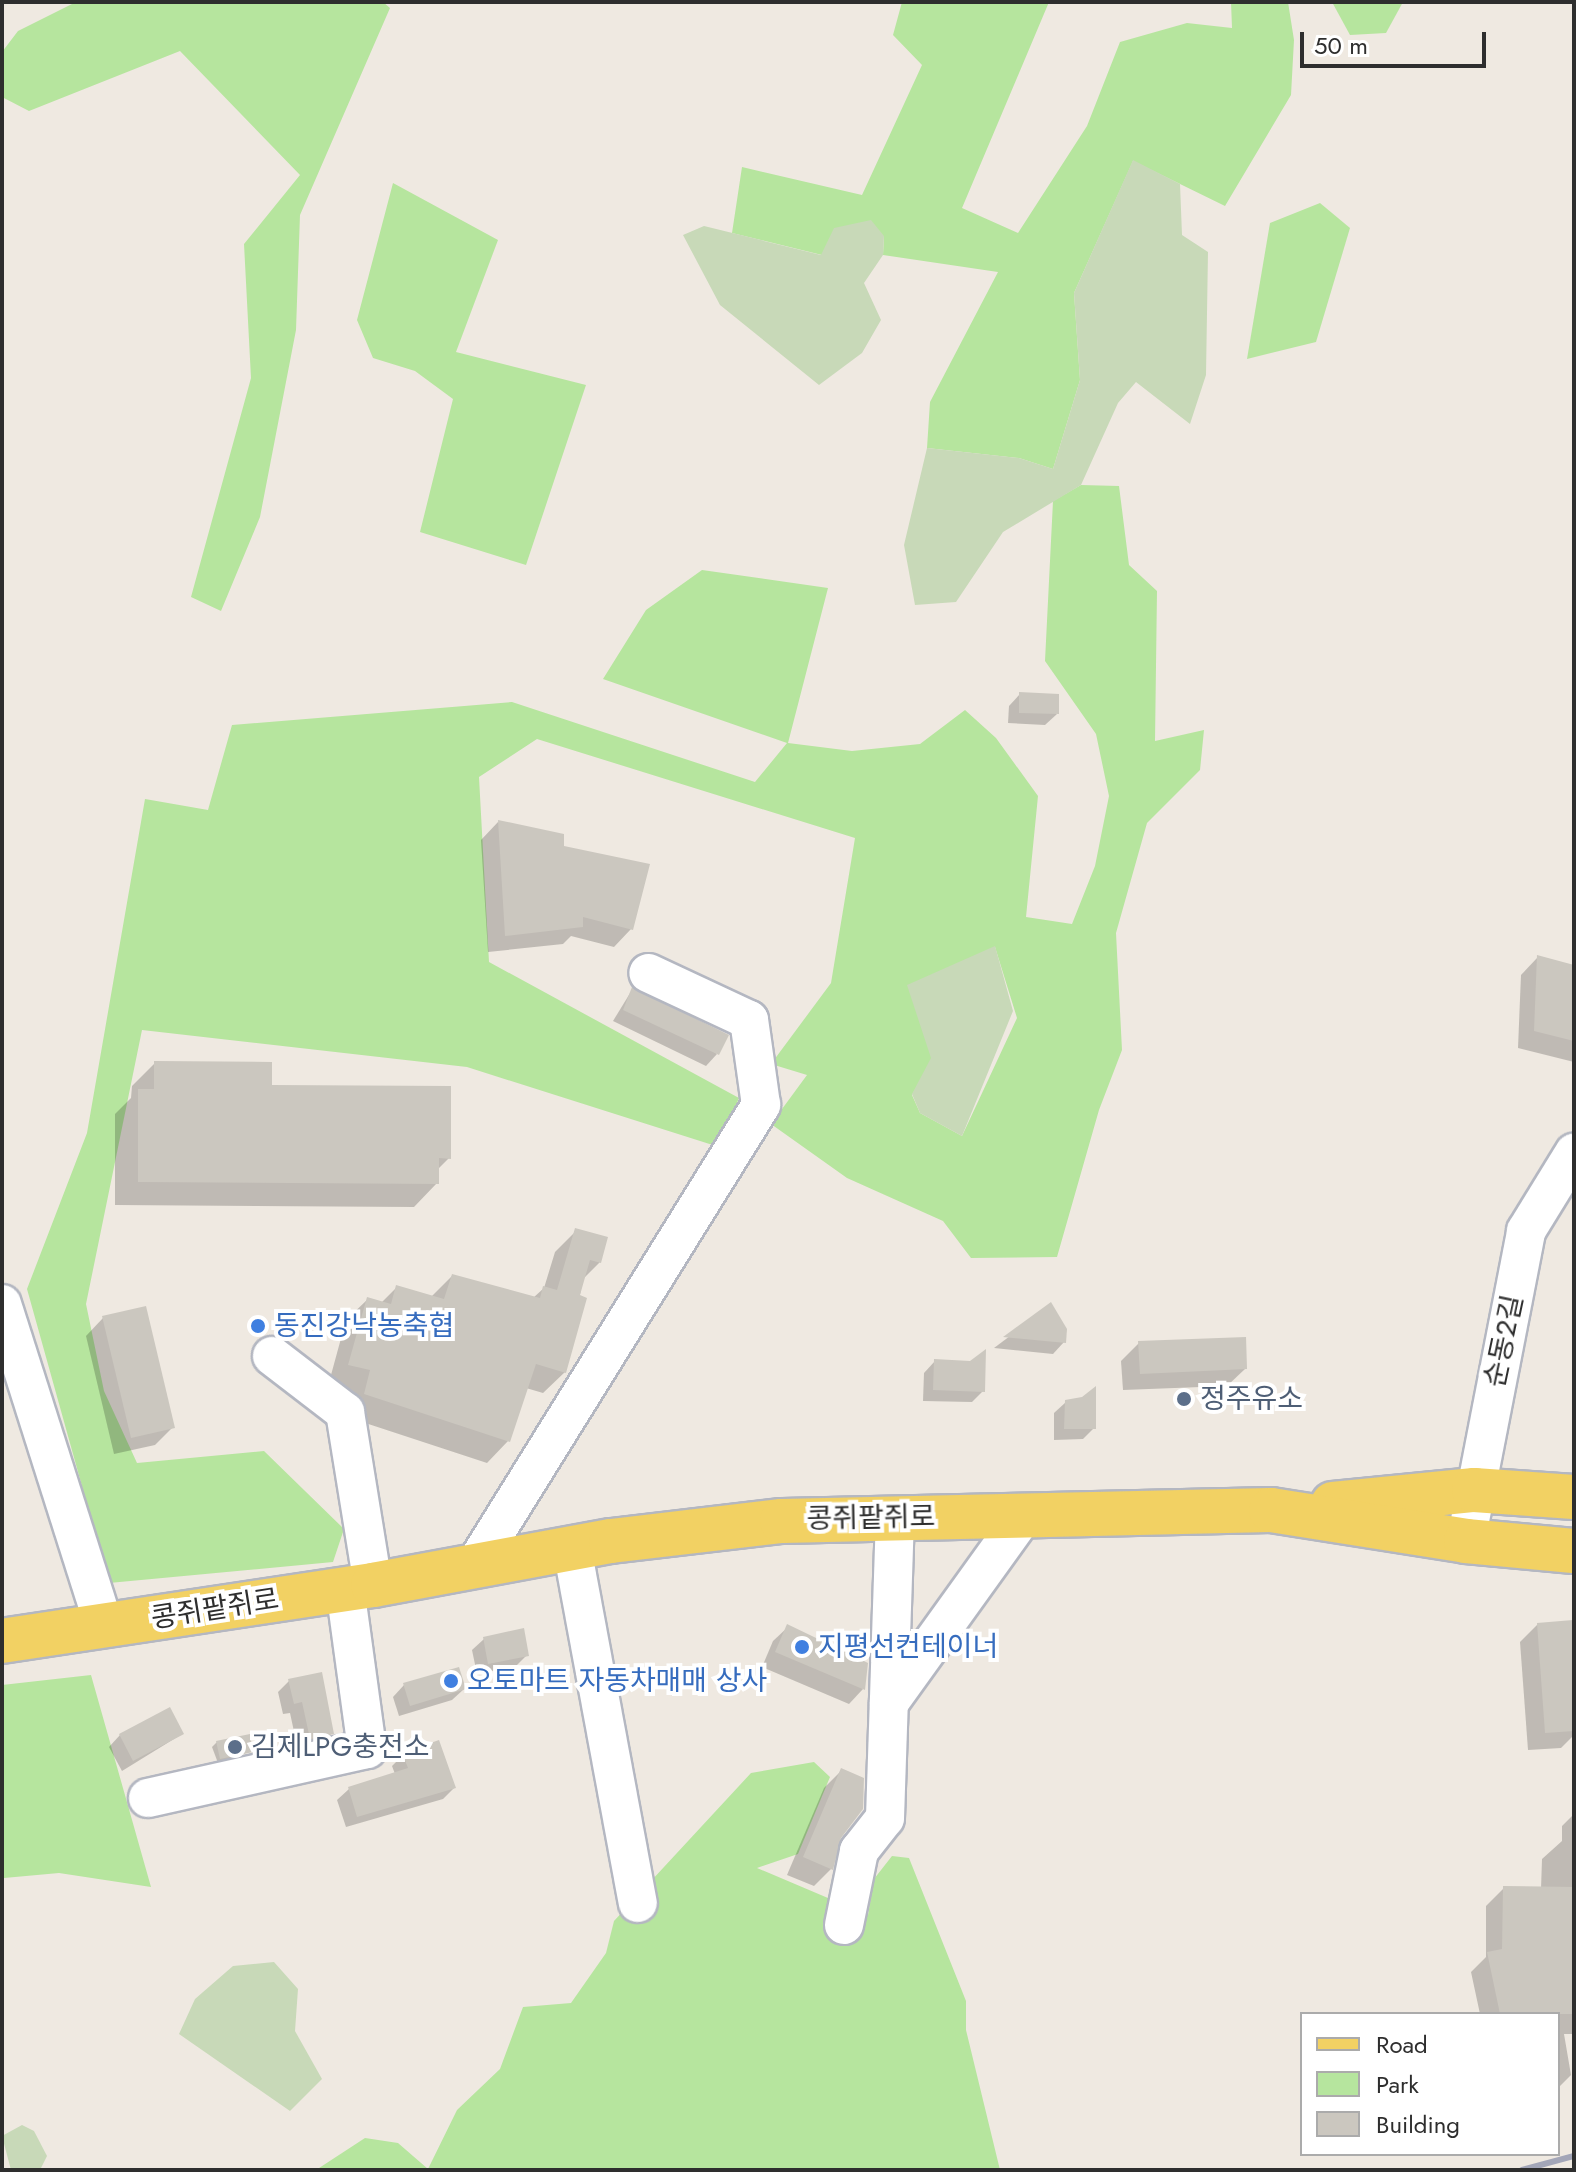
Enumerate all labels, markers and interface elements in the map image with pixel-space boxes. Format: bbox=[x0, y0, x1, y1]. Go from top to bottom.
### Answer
scale bar bbox=[1304, 16, 1490, 66]
text: 50 m bbox=[1314, 28, 1368, 63]
street label: 순동2길 bbox=[1478, 1292, 1530, 1390]
place label: 동진강낙농축협 bbox=[274, 1309, 454, 1343]
marker: 동진강낙농축협 bbox=[249, 1317, 267, 1335]
place label: 정주유소 bbox=[1200, 1382, 1303, 1416]
marker: 정주유소 bbox=[1175, 1390, 1193, 1408]
street label: 콩쥐팥쥐로 bbox=[806, 1500, 936, 1536]
street label: 콩쥐팥쥐로 bbox=[149, 1582, 281, 1636]
place label: 지평선컨테이너 bbox=[818, 1630, 998, 1664]
marker: 지평선컨테이너 bbox=[793, 1638, 811, 1656]
place label: 오토마트 자동차매매 상사 bbox=[467, 1664, 767, 1698]
marker: 오토마트 자동차매매 상사 bbox=[442, 1672, 460, 1690]
place label: 김제LPG충전소 bbox=[251, 1730, 429, 1764]
marker: 김제LPG충전소 bbox=[226, 1738, 244, 1756]
legend bbox=[1300, 2012, 1560, 2156]
text: Road bbox=[1376, 2027, 1428, 2062]
text: Park bbox=[1376, 2067, 1419, 2102]
text: Building bbox=[1376, 2107, 1460, 2142]

